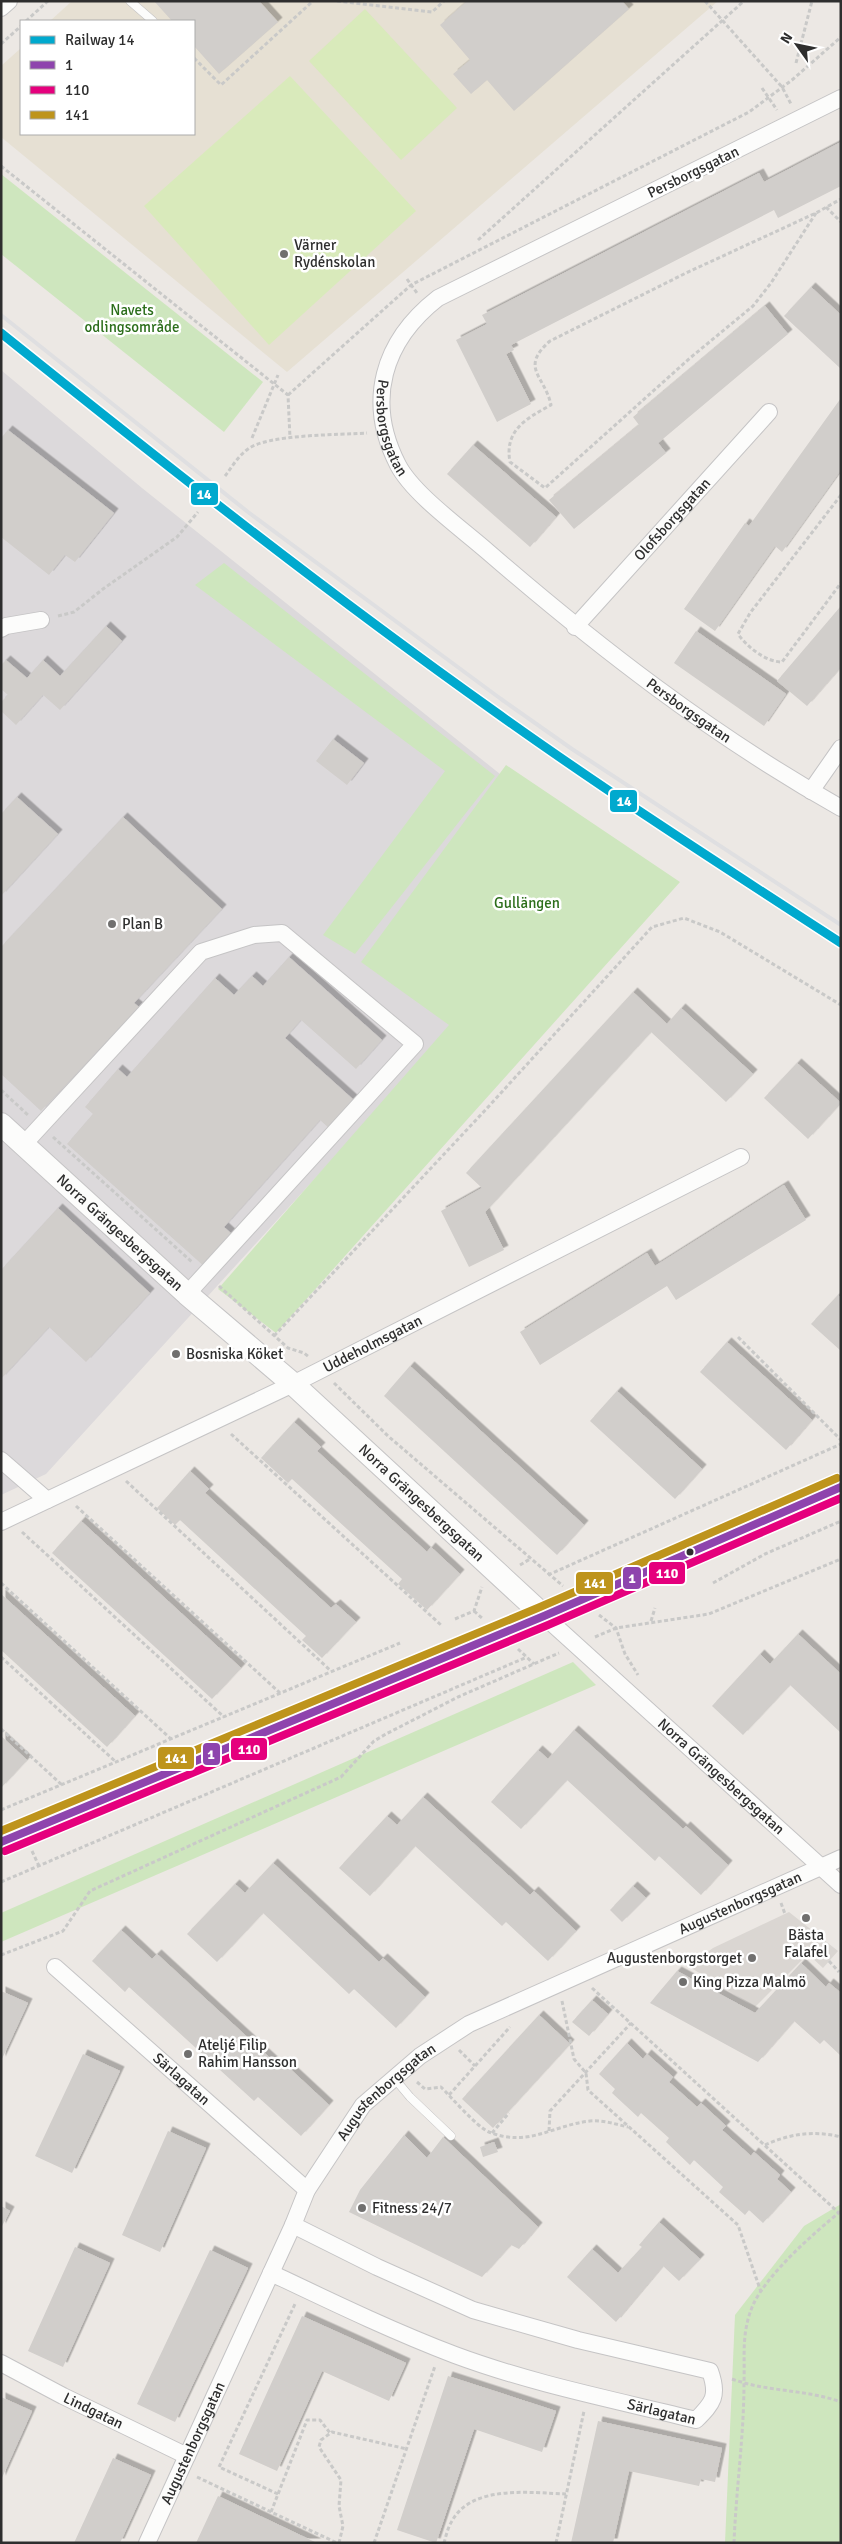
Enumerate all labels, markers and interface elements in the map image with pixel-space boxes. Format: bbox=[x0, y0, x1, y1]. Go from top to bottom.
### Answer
legend bbox=[20, 20, 195, 135]
north arrow bbox=[772, 20, 822, 70]
text: N bbox=[777, 29, 796, 47]
text: Railway 14 bbox=[65, 31, 135, 49]
text: 1 bbox=[65, 56, 73, 74]
text: 110 bbox=[65, 81, 89, 99]
text: 141 bbox=[65, 106, 89, 124]
street label: Persborgsgatan bbox=[644, 142, 742, 202]
place label: Värner Rydénskolan bbox=[294, 236, 375, 271]
marker: Värner Rydénskolan bbox=[278, 248, 290, 260]
park label: Navets odlingsområde bbox=[85, 301, 179, 336]
street label: Persborgsgatan bbox=[372, 378, 411, 480]
street label: Olofsborgsgatan bbox=[630, 474, 714, 565]
line badge: 14 bbox=[190, 482, 219, 506]
text: 14 bbox=[196, 486, 212, 503]
street label: Persborgsgatan bbox=[643, 674, 735, 747]
line badge: 14 bbox=[609, 789, 638, 813]
text: 14 bbox=[616, 793, 632, 810]
park label: Gullängen bbox=[494, 894, 560, 912]
place label: Plan B bbox=[122, 915, 163, 933]
marker: Plan B bbox=[106, 918, 118, 930]
street label: Norra Grängesbergsgatan bbox=[53, 1170, 187, 1295]
street label: Uddeholmsgatan bbox=[320, 1311, 425, 1376]
place label: Bosniska Köket bbox=[186, 1345, 283, 1363]
marker: Bosniska Köket bbox=[170, 1348, 182, 1360]
street label: Norra Grängesbergsgatan bbox=[355, 1440, 488, 1565]
unlabelled marker bbox=[685, 1547, 695, 1557]
line badge: 110 bbox=[648, 1561, 686, 1585]
text: 110 bbox=[656, 1565, 679, 1582]
line badge: 1 bbox=[622, 1566, 642, 1590]
text: 1 bbox=[628, 1570, 636, 1587]
line badge: 141 bbox=[575, 1571, 614, 1595]
text: 141 bbox=[584, 1575, 607, 1592]
street label: Norra Grängesbergsgatan bbox=[654, 1715, 788, 1838]
line badge: 110 bbox=[230, 1737, 268, 1761]
text: 110 bbox=[238, 1741, 261, 1758]
line badge: 1 bbox=[202, 1742, 221, 1766]
line badge: 141 bbox=[157, 1746, 195, 1770]
text: 1 bbox=[207, 1746, 215, 1763]
text: 141 bbox=[165, 1750, 188, 1767]
street label: Augustenborgsgatan bbox=[676, 1868, 804, 1938]
marker: Bästa Falafel bbox=[800, 1912, 812, 1924]
place label: Bästa Falafel bbox=[784, 1926, 828, 1961]
place label: Augustenborgstorget bbox=[607, 1949, 742, 1967]
marker: Augustenborgstorget bbox=[746, 1952, 758, 1964]
place label: King Pizza Malmö bbox=[693, 1973, 806, 1991]
marker: King Pizza Malmö bbox=[677, 1976, 689, 1988]
place label: Ateljé Filip Rahim Hansson bbox=[198, 2036, 297, 2071]
street label: Augustenborgsgatan bbox=[333, 2039, 439, 2144]
marker: Ateljé Filip Rahim Hansson bbox=[182, 2048, 194, 2060]
street label: Särlagatan bbox=[149, 2049, 214, 2109]
place label: Fitness 24/7 bbox=[372, 2199, 452, 2217]
marker: Fitness 24/7 bbox=[356, 2202, 368, 2214]
street label: Augustenborgsgatan bbox=[157, 2379, 229, 2507]
street label: Lindgatan bbox=[61, 2389, 126, 2433]
street label: Särlagatan bbox=[626, 2395, 698, 2429]

